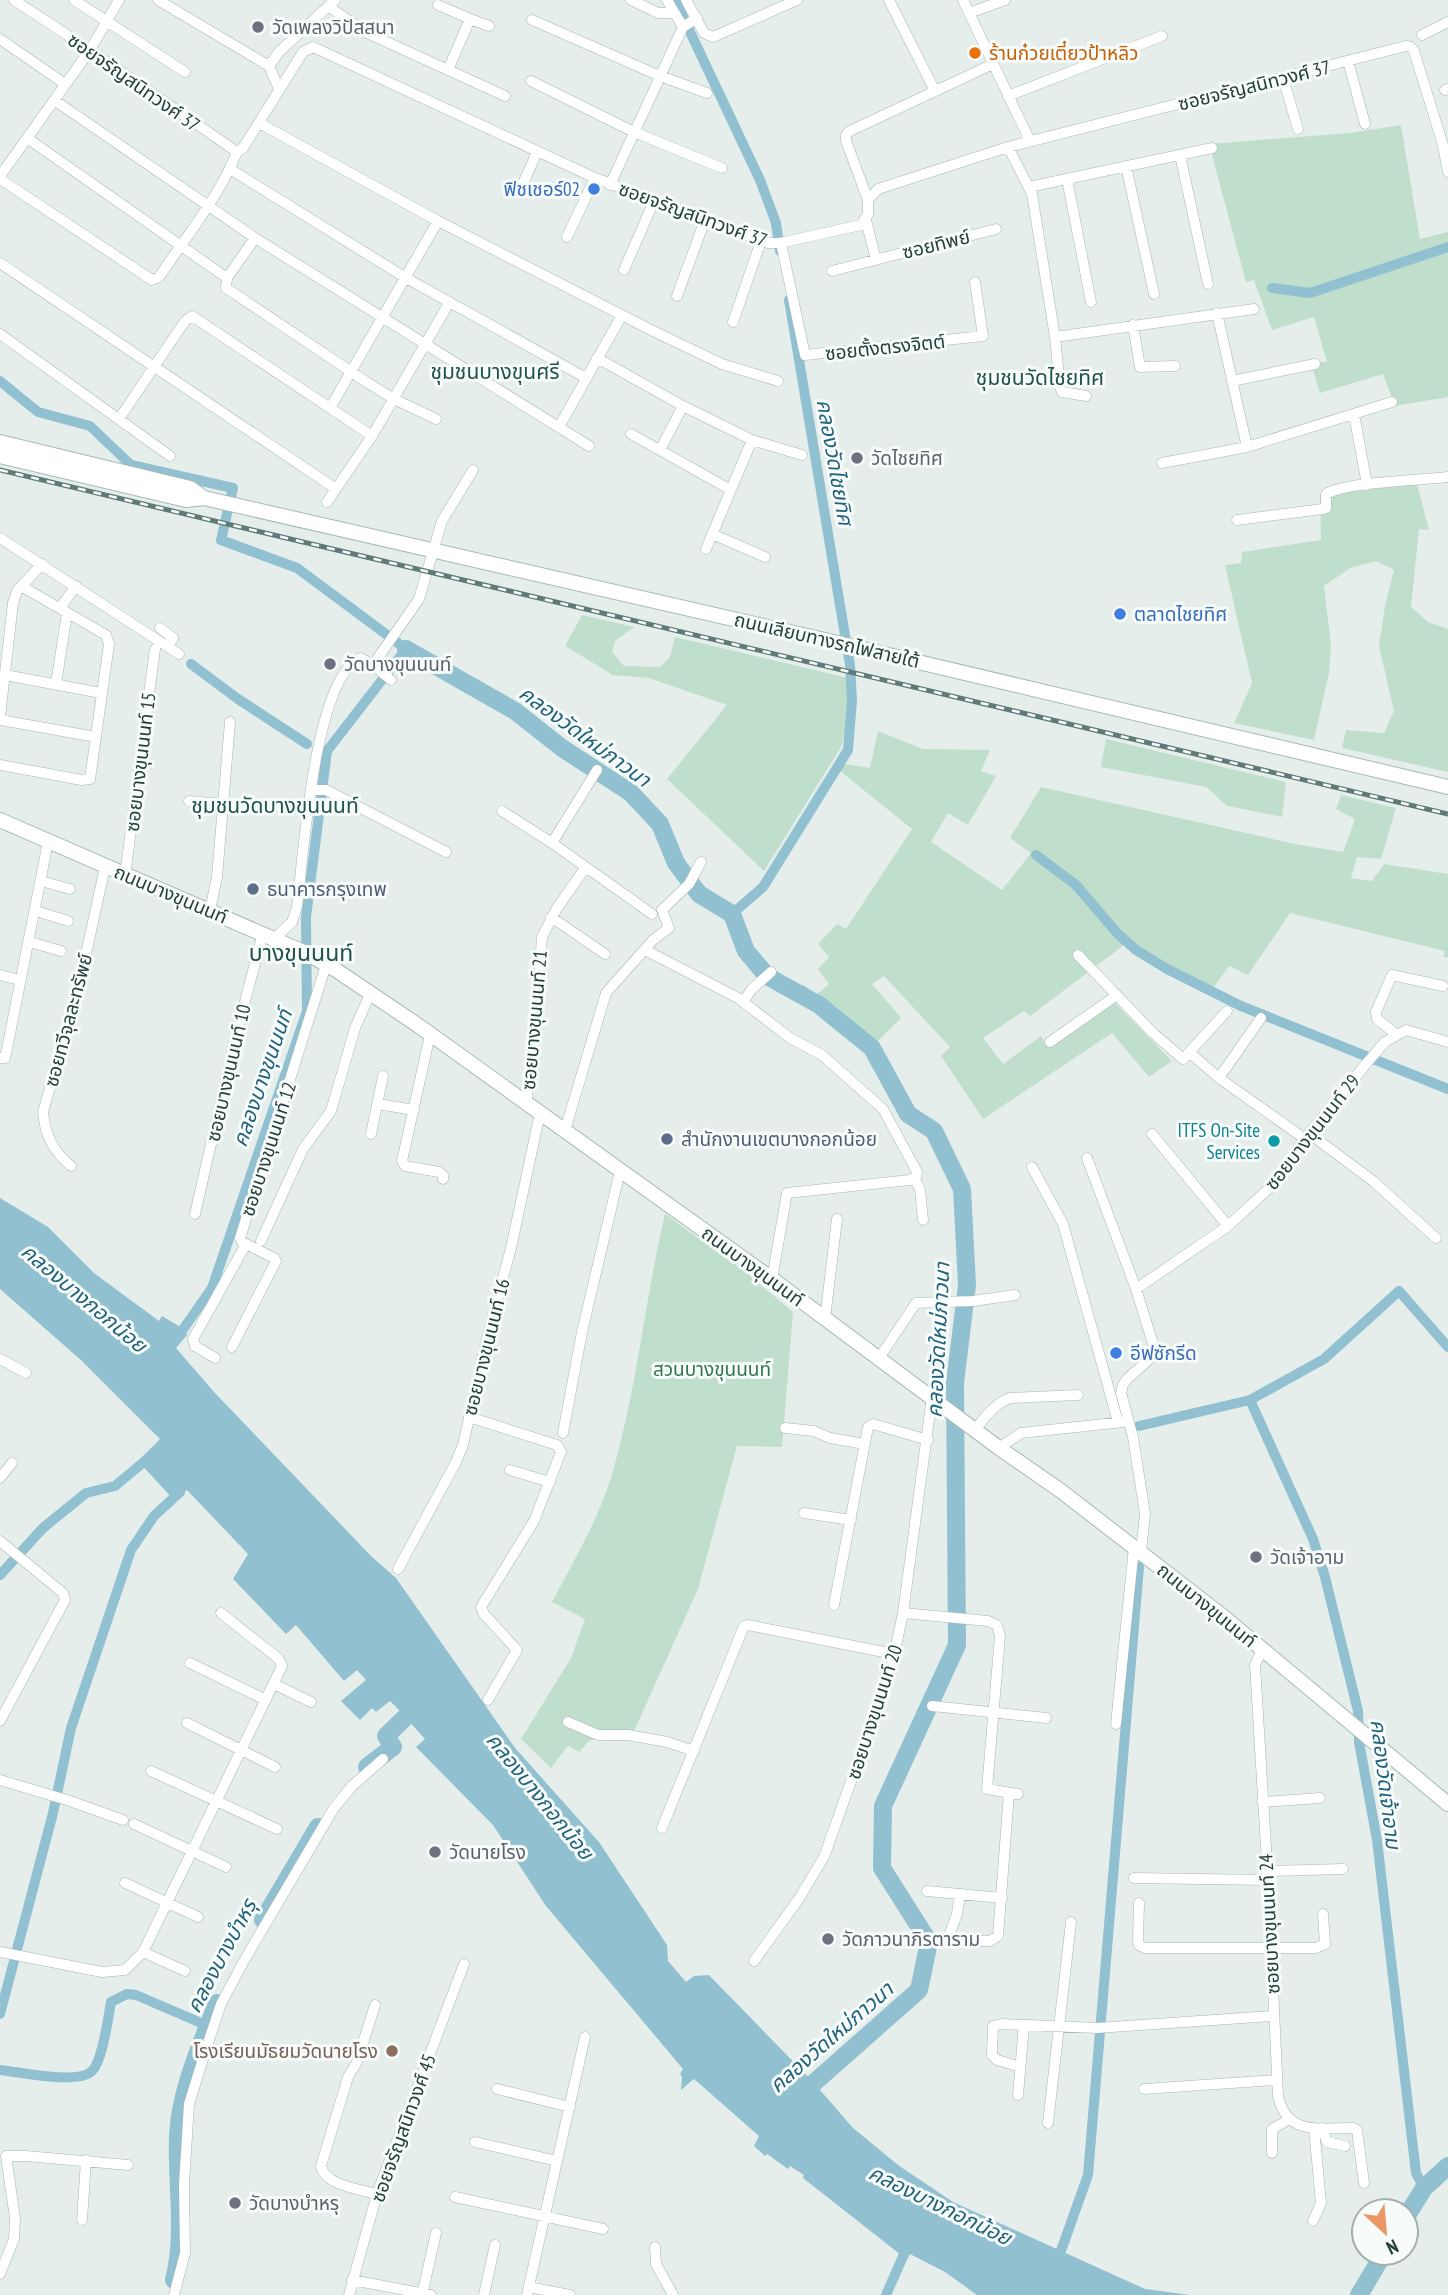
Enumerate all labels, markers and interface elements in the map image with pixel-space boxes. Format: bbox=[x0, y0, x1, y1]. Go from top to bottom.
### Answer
place label: วัดเพลงวิปัสสนา bbox=[272, 15, 395, 39]
marker: วัดเพลงวิปัสสนา bbox=[250, 19, 266, 35]
street label: ซอยจรัญสนิทวงศ์ 37 bbox=[63, 27, 205, 137]
place label: ร้านก๋วยเตี๋ยวป้าหลิว bbox=[989, 40, 1138, 65]
marker: ร้านก๋วยเตี๋ยวป้าหลิว bbox=[967, 45, 983, 61]
street label: ซอยจรัญสนิทวงศ์ 37 bbox=[1175, 54, 1333, 116]
street label: ซอยจรัญสนิทวงศ์ 37 bbox=[616, 176, 770, 252]
place label: ฟิชเชอร์02 bbox=[503, 177, 580, 201]
marker: ฟิชเชอร์02 bbox=[586, 181, 602, 197]
street label: ซอยทิพย์ bbox=[900, 224, 972, 264]
street label: ซอยตั้งตรงจิตต์ bbox=[824, 329, 946, 365]
district label: ชุมชนบางขุนศรี bbox=[430, 358, 560, 385]
district label: ชุมชนวัดไชยทิศ bbox=[976, 364, 1104, 391]
water label: คลองวัดไชยทิศ bbox=[811, 397, 860, 530]
place label: วัดไชยทิศ bbox=[871, 446, 943, 470]
marker: วัดไชยทิศ bbox=[849, 450, 865, 466]
place label: ตลาดไชยทิศ bbox=[1134, 602, 1227, 626]
marker: ตลาดไชยทิศ bbox=[1112, 606, 1128, 622]
street label: ถนนเลียบทางรถไฟสายใต้ bbox=[732, 607, 922, 673]
place label: วัดบางขุนนนท์ bbox=[344, 652, 451, 676]
marker: วัดบางขุนนนท์ bbox=[322, 656, 338, 672]
water label: คลองวัดใหม่ภาวนา bbox=[514, 679, 657, 794]
street label: ซอยบางขุนนนท์ 15 bbox=[120, 691, 160, 833]
district label: ชุมชนวัดบางขุนนนท์ bbox=[191, 792, 359, 819]
street label: ถนนบางขุนนนท์ bbox=[111, 859, 231, 929]
place label: ธนาคารกรุงเทพ bbox=[267, 877, 387, 901]
marker: ธนาคารกรุงเทพ bbox=[245, 881, 261, 897]
district label: บางขุนนนท์ bbox=[249, 938, 353, 967]
street label: ซอยบางขุนนนท์ 21 bbox=[516, 949, 552, 1091]
street label: ซอยทวีจุลละทรัพย์ bbox=[39, 950, 97, 1089]
street label: ซอยบางขุนนนท์ 10 bbox=[201, 1002, 255, 1144]
water label: คลองบางขุนนนท์ bbox=[226, 1002, 299, 1150]
street label: ซอยบางขุนนนท์ 29 bbox=[1259, 1069, 1365, 1195]
street label: ซอยบางขุนนนท์ 12 bbox=[235, 1079, 301, 1219]
place label: ITFS On-Site Services bbox=[1178, 1118, 1260, 1164]
place label: สำนักงานเขตบางกอกน้อย bbox=[681, 1127, 877, 1151]
marker: สำนักงานเขตบางกอกน้อย bbox=[659, 1131, 675, 1147]
marker: ITFS On-Site Services bbox=[1266, 1133, 1282, 1149]
street label: ถนนบางขุนนนท์ bbox=[697, 1221, 809, 1311]
water label: คลองบางกอกน้อย bbox=[16, 1238, 153, 1359]
water label: คลองวัดใหม่ภาวนา bbox=[920, 1260, 956, 1418]
street label: ซอยบางขุนนนท์ 16 bbox=[457, 1276, 515, 1418]
place label: อีฟซักรีด bbox=[1130, 1341, 1197, 1365]
marker: อีฟซักรีด bbox=[1108, 1345, 1124, 1361]
park label: สวนบางขุนนนท์ bbox=[653, 1357, 771, 1381]
place label: วัดเจ้าอาม bbox=[1270, 1545, 1344, 1569]
marker: วัดเจ้าอาม bbox=[1248, 1549, 1264, 1565]
street label: ถนนบางขุนนนท์ bbox=[1152, 1558, 1262, 1652]
street label: ซอยบางขุนนนท์ 20 bbox=[841, 1642, 907, 1782]
water label: คลองวัดเจ้าอาม bbox=[1365, 1718, 1408, 1852]
water label: คลองบางกอกน้อย bbox=[481, 1727, 600, 1866]
place label: วัดนายโรง bbox=[449, 1840, 526, 1864]
marker: วัดนายโรง bbox=[427, 1844, 443, 1860]
street label: ซอยบางขุนนนท์ 24 bbox=[1253, 1853, 1285, 1995]
water label: คลองบางบำหรุ bbox=[180, 1893, 263, 2017]
place label: วัดภาวนาภิรตาราม bbox=[842, 1927, 980, 1951]
marker: วัดภาวนาภิรตาราม bbox=[820, 1931, 836, 1947]
water label: คลองวัดใหม่ภาวนา bbox=[763, 1975, 900, 2098]
place label: โรงเรียนมัธยมวัดนายโรง bbox=[193, 2039, 378, 2063]
marker: โรงเรียนมัธยมวัดนายโรง bbox=[384, 2043, 400, 2059]
street label: ซอยจรัญสนิทวงศ์ 45 bbox=[365, 2051, 441, 2205]
water label: คลองบางกอกน้อย bbox=[864, 2159, 1017, 2252]
place label: วัดบางบำหรุ bbox=[249, 2191, 339, 2215]
marker: วัดบางบำหรุ bbox=[227, 2195, 243, 2211]
north arrow bbox=[1350, 2197, 1420, 2267]
text: N bbox=[1383, 2234, 1402, 2260]

